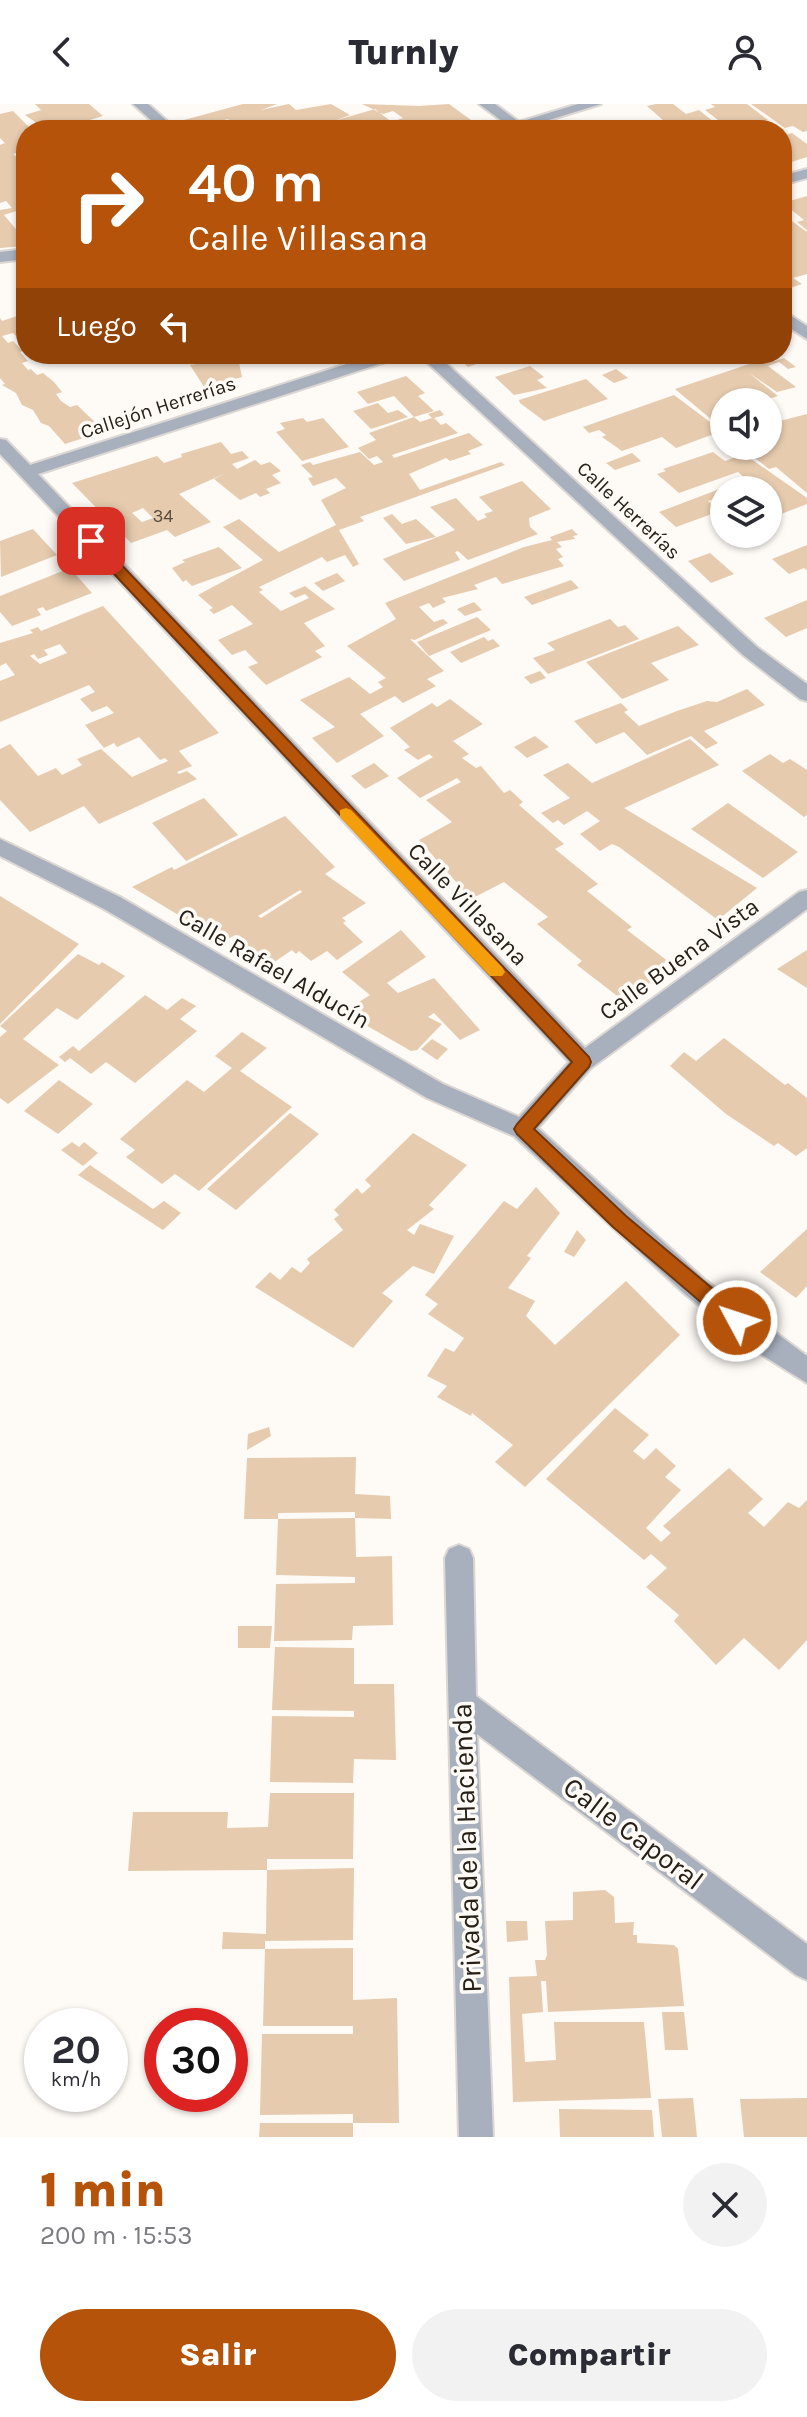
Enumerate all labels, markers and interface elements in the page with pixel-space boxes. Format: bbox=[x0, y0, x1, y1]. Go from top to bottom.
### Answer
icon: back bbox=[40, 30, 84, 74]
icon: person bbox=[723, 30, 767, 74]
text: Turnly bbox=[348, 31, 459, 73]
text: 40 m bbox=[188, 150, 324, 215]
icon: right bbox=[56, 152, 160, 256]
text: Calle Villasana bbox=[188, 217, 428, 259]
icon: left bbox=[153, 304, 197, 348]
text: Luego bbox=[56, 308, 137, 344]
street label: Callejón Herrerías bbox=[78, 372, 239, 443]
map controls bbox=[710, 388, 782, 548]
button: sound bbox=[710, 388, 782, 460]
street label: Calle Herrerías bbox=[572, 457, 685, 564]
button: layers bbox=[710, 476, 782, 548]
house number: 34 bbox=[153, 505, 173, 527]
pin bbox=[57, 507, 125, 575]
icon: arrive bbox=[69, 519, 113, 563]
street label: Calle Villasana bbox=[402, 837, 534, 971]
street label: Calle Buena Vista bbox=[594, 892, 764, 1026]
street label: Calle Rafael Alducín bbox=[173, 902, 375, 1034]
position arrow bbox=[695, 1279, 779, 1363]
street label: Privada de la Hacienda bbox=[445, 1703, 488, 1993]
street label: Calle Caporal bbox=[557, 1770, 710, 1897]
speed limit sign: 30 bbox=[144, 2008, 248, 2112]
text: 20 bbox=[51, 2026, 101, 2073]
text: km/h bbox=[51, 2068, 101, 2091]
text: 1 min bbox=[40, 2162, 166, 2218]
button: close bbox=[683, 2163, 767, 2247]
text: 200 m · 15:53 bbox=[40, 2220, 193, 2251]
button: Salir bbox=[40, 2309, 396, 2401]
button: Compartir bbox=[412, 2309, 767, 2401]

